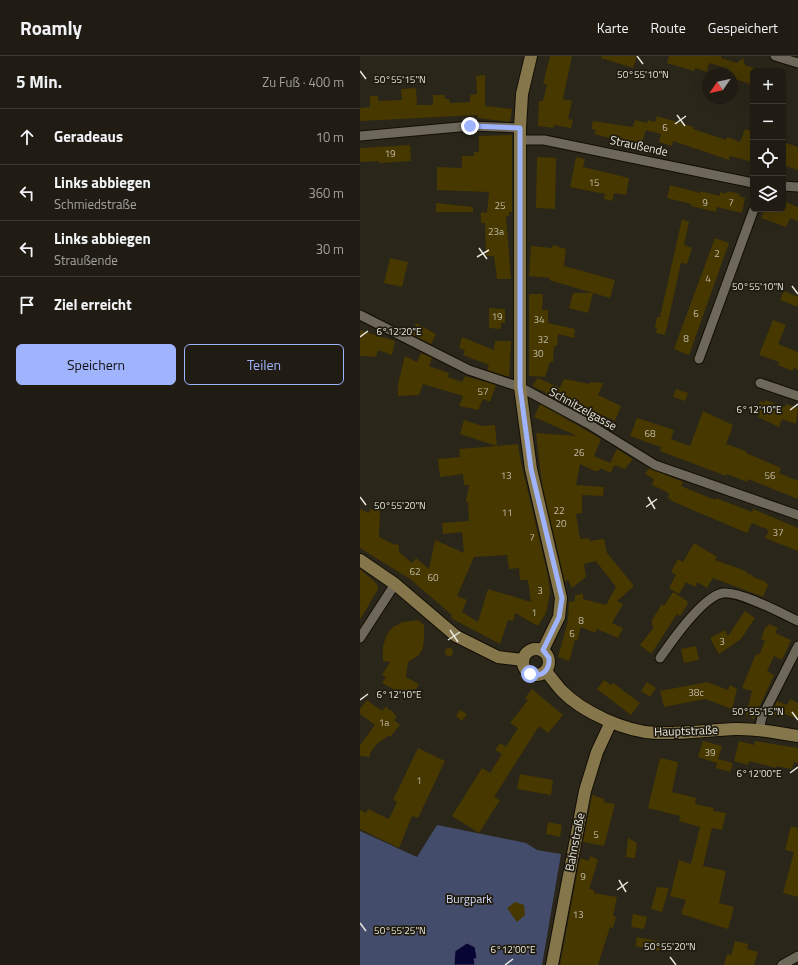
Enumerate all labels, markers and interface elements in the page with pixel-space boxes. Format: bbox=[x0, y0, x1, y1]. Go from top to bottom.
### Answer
text: Roamly bbox=[20, 13, 82, 42]
text: Karte bbox=[597, 17, 629, 38]
text: Route bbox=[651, 17, 686, 38]
text: Gespeichert bbox=[708, 17, 778, 38]
text: 50°55'10"N bbox=[617, 67, 669, 82]
north arrow bbox=[702, 68, 738, 104]
map controls bbox=[750, 68, 786, 212]
button: + bbox=[750, 68, 786, 104]
text: 5 Min. bbox=[16, 69, 62, 95]
text: Zu Fuß · 400 m bbox=[262, 72, 344, 92]
text: 50°55'15"N bbox=[374, 72, 426, 87]
button: − bbox=[750, 104, 786, 140]
route end bbox=[461, 117, 479, 135]
house number: 6 bbox=[662, 120, 668, 135]
text: Geradeaus bbox=[54, 125, 123, 148]
icon: ahead bbox=[16, 126, 38, 148]
text: 10 m bbox=[316, 127, 344, 147]
street label: Straußende bbox=[608, 130, 670, 161]
button: locate bbox=[750, 140, 786, 176]
house number: 19 bbox=[384, 146, 396, 161]
text: Links abbiegen bbox=[54, 171, 151, 194]
house number: 15 bbox=[588, 175, 600, 190]
button: layers bbox=[750, 176, 786, 212]
icon: left bbox=[16, 182, 38, 204]
text: 360 m bbox=[308, 183, 344, 203]
text: Schmiedstraße bbox=[54, 194, 137, 214]
house number: 9 bbox=[702, 195, 708, 210]
house number: 7 bbox=[728, 195, 734, 210]
house number: 25 bbox=[494, 198, 506, 213]
house number: 23a bbox=[488, 224, 504, 239]
text: Links abbiegen bbox=[54, 227, 151, 250]
icon: left bbox=[16, 238, 38, 260]
text: 30 m bbox=[316, 239, 344, 259]
house number: 2 bbox=[714, 246, 720, 261]
text: Straußende bbox=[54, 250, 118, 270]
house number: 4 bbox=[705, 271, 711, 286]
text: 50°55'10"N bbox=[732, 279, 784, 294]
text: Ziel erreicht bbox=[54, 293, 132, 316]
icon: arrive bbox=[16, 294, 38, 316]
house number: 6 bbox=[693, 306, 699, 321]
house number: 19 bbox=[491, 309, 503, 324]
house number: 34 bbox=[533, 312, 545, 327]
text: 6°12'20"E bbox=[377, 324, 422, 339]
house number: 8 bbox=[683, 331, 689, 346]
house number: 32 bbox=[537, 332, 549, 347]
button: Speichern bbox=[16, 344, 176, 385]
button: Teilen bbox=[184, 344, 344, 385]
house number: 30 bbox=[532, 346, 544, 361]
street label: Schnitzelgasse bbox=[546, 382, 621, 435]
house number: 57 bbox=[477, 384, 489, 399]
text: 6°12'10"E bbox=[737, 402, 782, 417]
house number: 68 bbox=[644, 426, 656, 441]
house number: 26 bbox=[573, 445, 585, 460]
house number: 13 bbox=[500, 468, 512, 483]
house number: 56 bbox=[764, 468, 776, 483]
text: 50°55'20"N bbox=[374, 498, 426, 513]
house number: 22 bbox=[553, 503, 565, 518]
house number: 11 bbox=[501, 505, 513, 520]
house number: 20 bbox=[555, 516, 567, 531]
house number: 37 bbox=[772, 525, 784, 540]
house number: 7 bbox=[529, 530, 535, 545]
house number: 62 bbox=[409, 564, 421, 579]
house number: 60 bbox=[427, 570, 439, 585]
house number: 3 bbox=[537, 583, 543, 598]
house number: 1 bbox=[531, 605, 537, 620]
house number: 8 bbox=[578, 613, 584, 628]
house number: 6 bbox=[569, 626, 575, 641]
house number: 3 bbox=[719, 634, 725, 649]
route start bbox=[521, 665, 539, 683]
house number: 38c bbox=[688, 685, 704, 700]
text: 6°12'10"E bbox=[377, 687, 422, 702]
text: 50°55'15"N bbox=[732, 704, 784, 719]
house number: 1a bbox=[379, 715, 389, 730]
street label: Hauptstraße bbox=[654, 720, 718, 741]
house number: 39 bbox=[704, 745, 716, 760]
text: 6°12'00"E bbox=[737, 766, 782, 781]
house number: 1 bbox=[416, 773, 422, 788]
street label: Bahnstraße bbox=[560, 811, 589, 873]
house number: 5 bbox=[593, 827, 599, 842]
house number: 9 bbox=[580, 869, 586, 884]
park label: Burgpark bbox=[446, 889, 492, 908]
house number: 13 bbox=[572, 907, 584, 922]
text: 50°55'25"N bbox=[374, 923, 426, 938]
text: 50°55'20"N bbox=[644, 939, 696, 954]
text: 6°12'00"E bbox=[491, 942, 536, 957]

